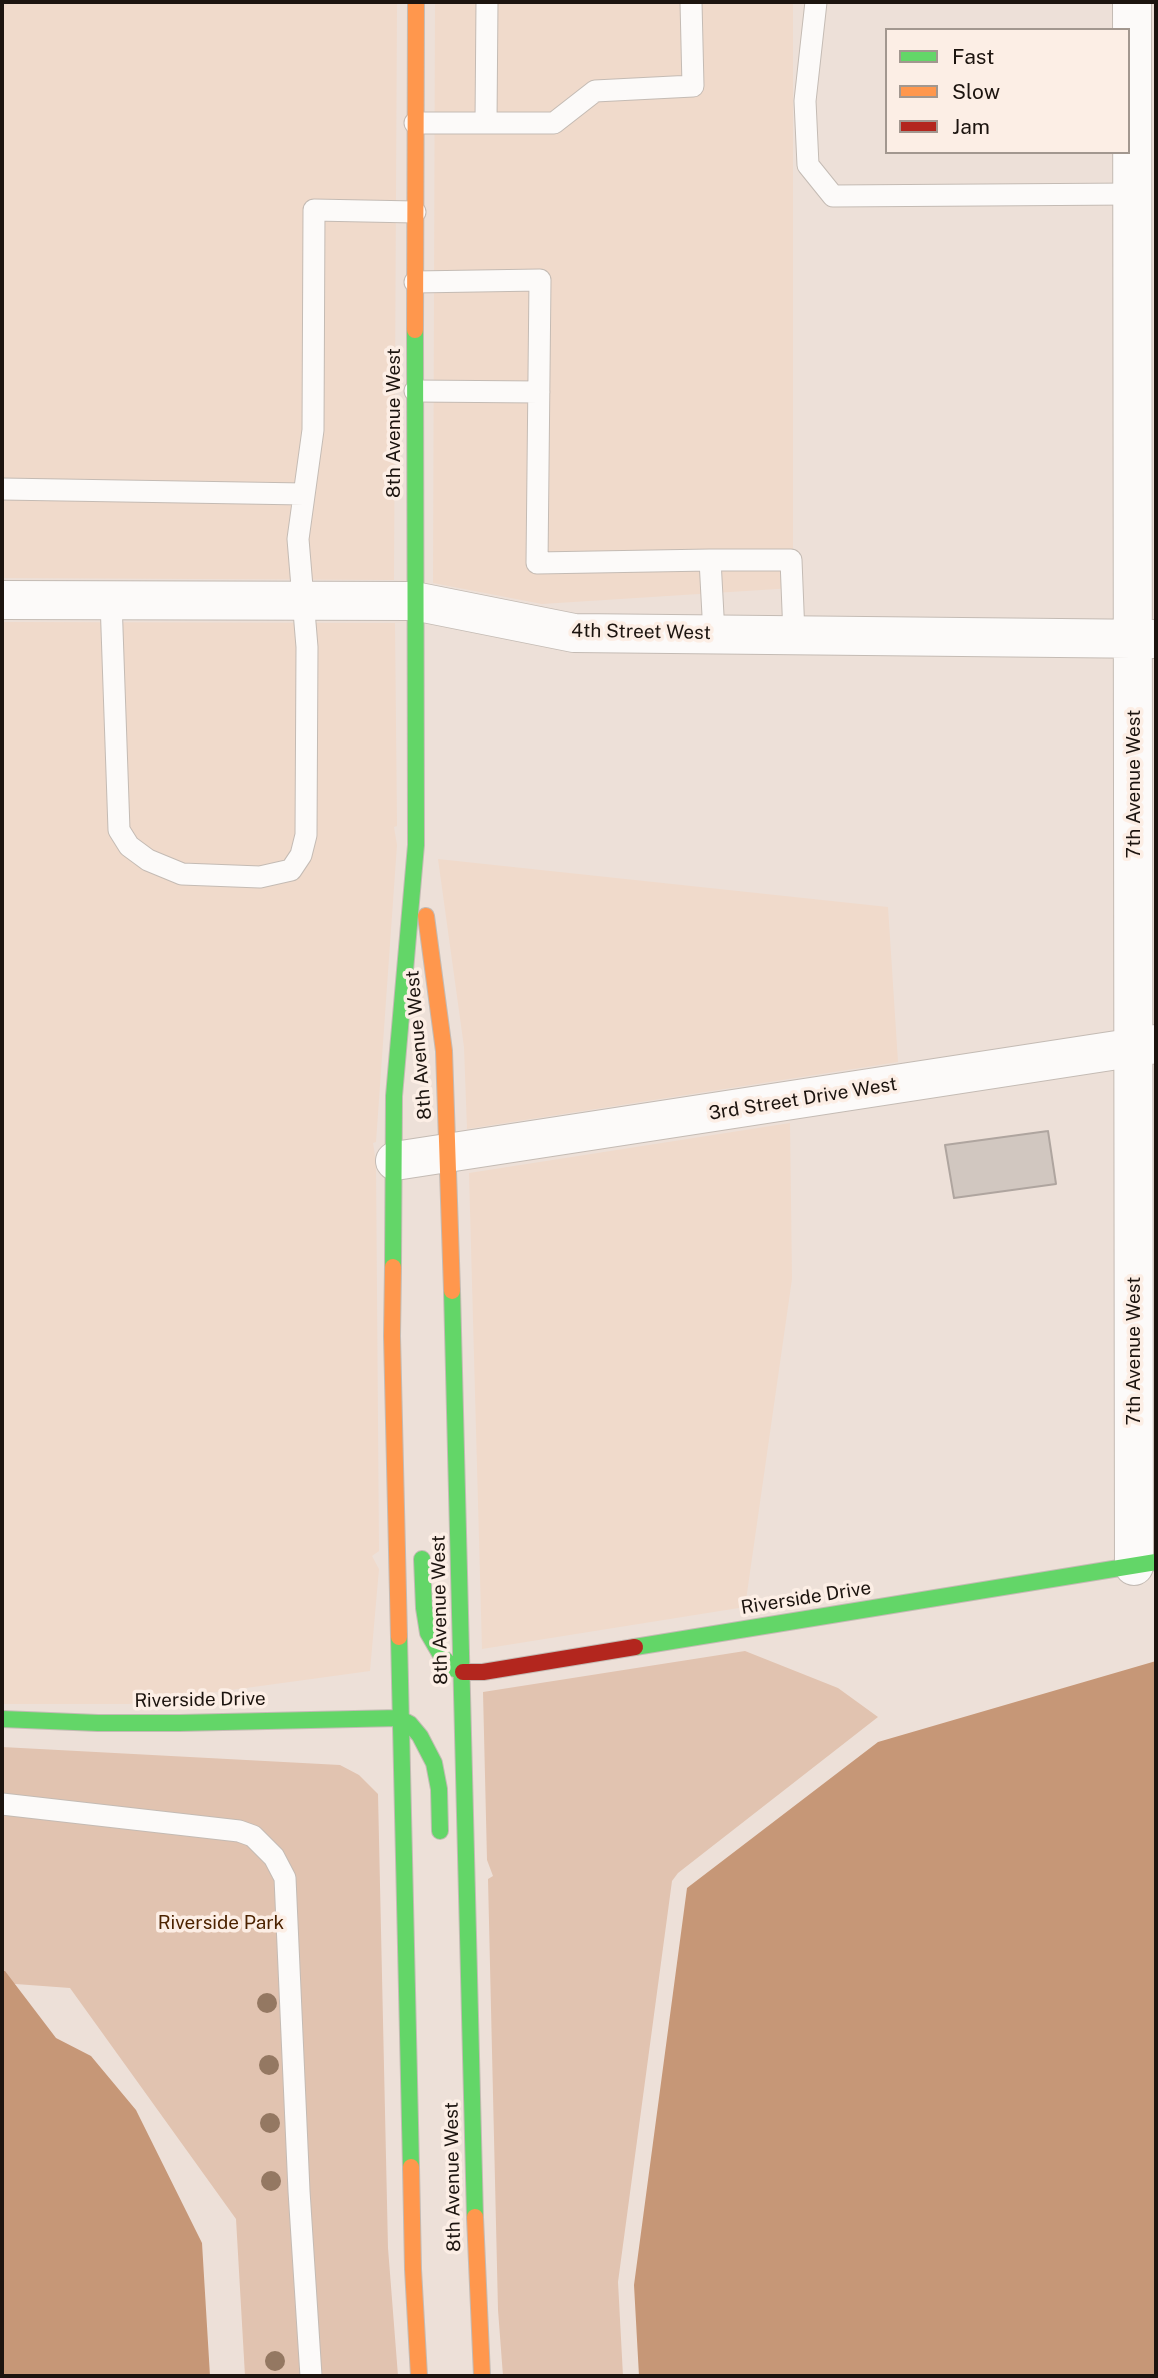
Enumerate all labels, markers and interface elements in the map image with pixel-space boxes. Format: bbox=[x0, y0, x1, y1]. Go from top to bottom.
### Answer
legend bbox=[885, 28, 1130, 154]
text: Fast bbox=[952, 44, 994, 69]
text: Slow bbox=[952, 79, 1000, 104]
text: Jam bbox=[952, 114, 990, 139]
street label: 8th Avenue West bbox=[383, 348, 405, 498]
street label: 4th Street West bbox=[571, 619, 711, 645]
street label: 7th Avenue West bbox=[1123, 710, 1145, 858]
street label: 8th Avenue West bbox=[401, 969, 437, 1121]
street label: 3rd Street Drive West bbox=[707, 1073, 899, 1125]
street label: 7th Avenue West bbox=[1123, 1277, 1145, 1425]
street label: 8th Avenue West bbox=[427, 1535, 453, 1685]
street label: Riverside Drive bbox=[739, 1576, 873, 1620]
street label: Riverside Drive bbox=[134, 1687, 266, 1713]
park label: Riverside Park bbox=[158, 1912, 284, 1934]
street label: 8th Avenue West bbox=[440, 2102, 466, 2252]

